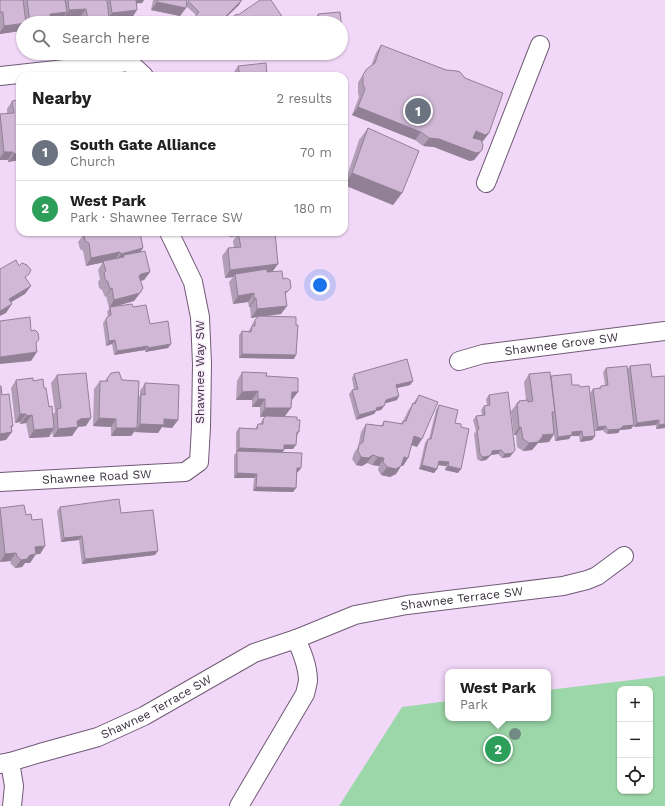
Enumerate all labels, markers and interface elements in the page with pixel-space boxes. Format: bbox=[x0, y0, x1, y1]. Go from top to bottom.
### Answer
search box bbox=[16, 16, 348, 60]
icon: search bbox=[30, 27, 52, 49]
text: Search here bbox=[62, 29, 150, 47]
text: Nearby bbox=[32, 88, 91, 108]
text: 2 results bbox=[277, 91, 332, 106]
pin: 1 bbox=[405, 96, 431, 126]
text: South Gate Alliance bbox=[70, 136, 216, 154]
text: 1 bbox=[42, 145, 48, 160]
text: 70 m bbox=[300, 145, 332, 160]
text: Church bbox=[70, 154, 115, 169]
text: West Park bbox=[70, 192, 146, 210]
text: 2 bbox=[41, 201, 49, 216]
text: 180 m bbox=[294, 201, 332, 216]
text: Park · Shawnee Terrace SW bbox=[70, 210, 243, 225]
your location bbox=[310, 275, 330, 295]
street label: Shawnee Way SW bbox=[193, 320, 207, 424]
street label: Shawnee Grove SW bbox=[504, 330, 619, 358]
street label: Shawnee Road SW bbox=[42, 467, 153, 487]
street label: Shawnee Terrace SW bbox=[399, 584, 524, 613]
popup bbox=[445, 669, 551, 721]
street label: Shawnee Terrace SW bbox=[99, 672, 214, 742]
text: West Park bbox=[460, 679, 536, 697]
map controls bbox=[617, 686, 653, 794]
button: + bbox=[617, 686, 653, 722]
text: Park bbox=[460, 697, 488, 712]
button: − bbox=[617, 722, 653, 758]
pin: 2 bbox=[485, 734, 511, 764]
button: locate bbox=[617, 758, 653, 794]

